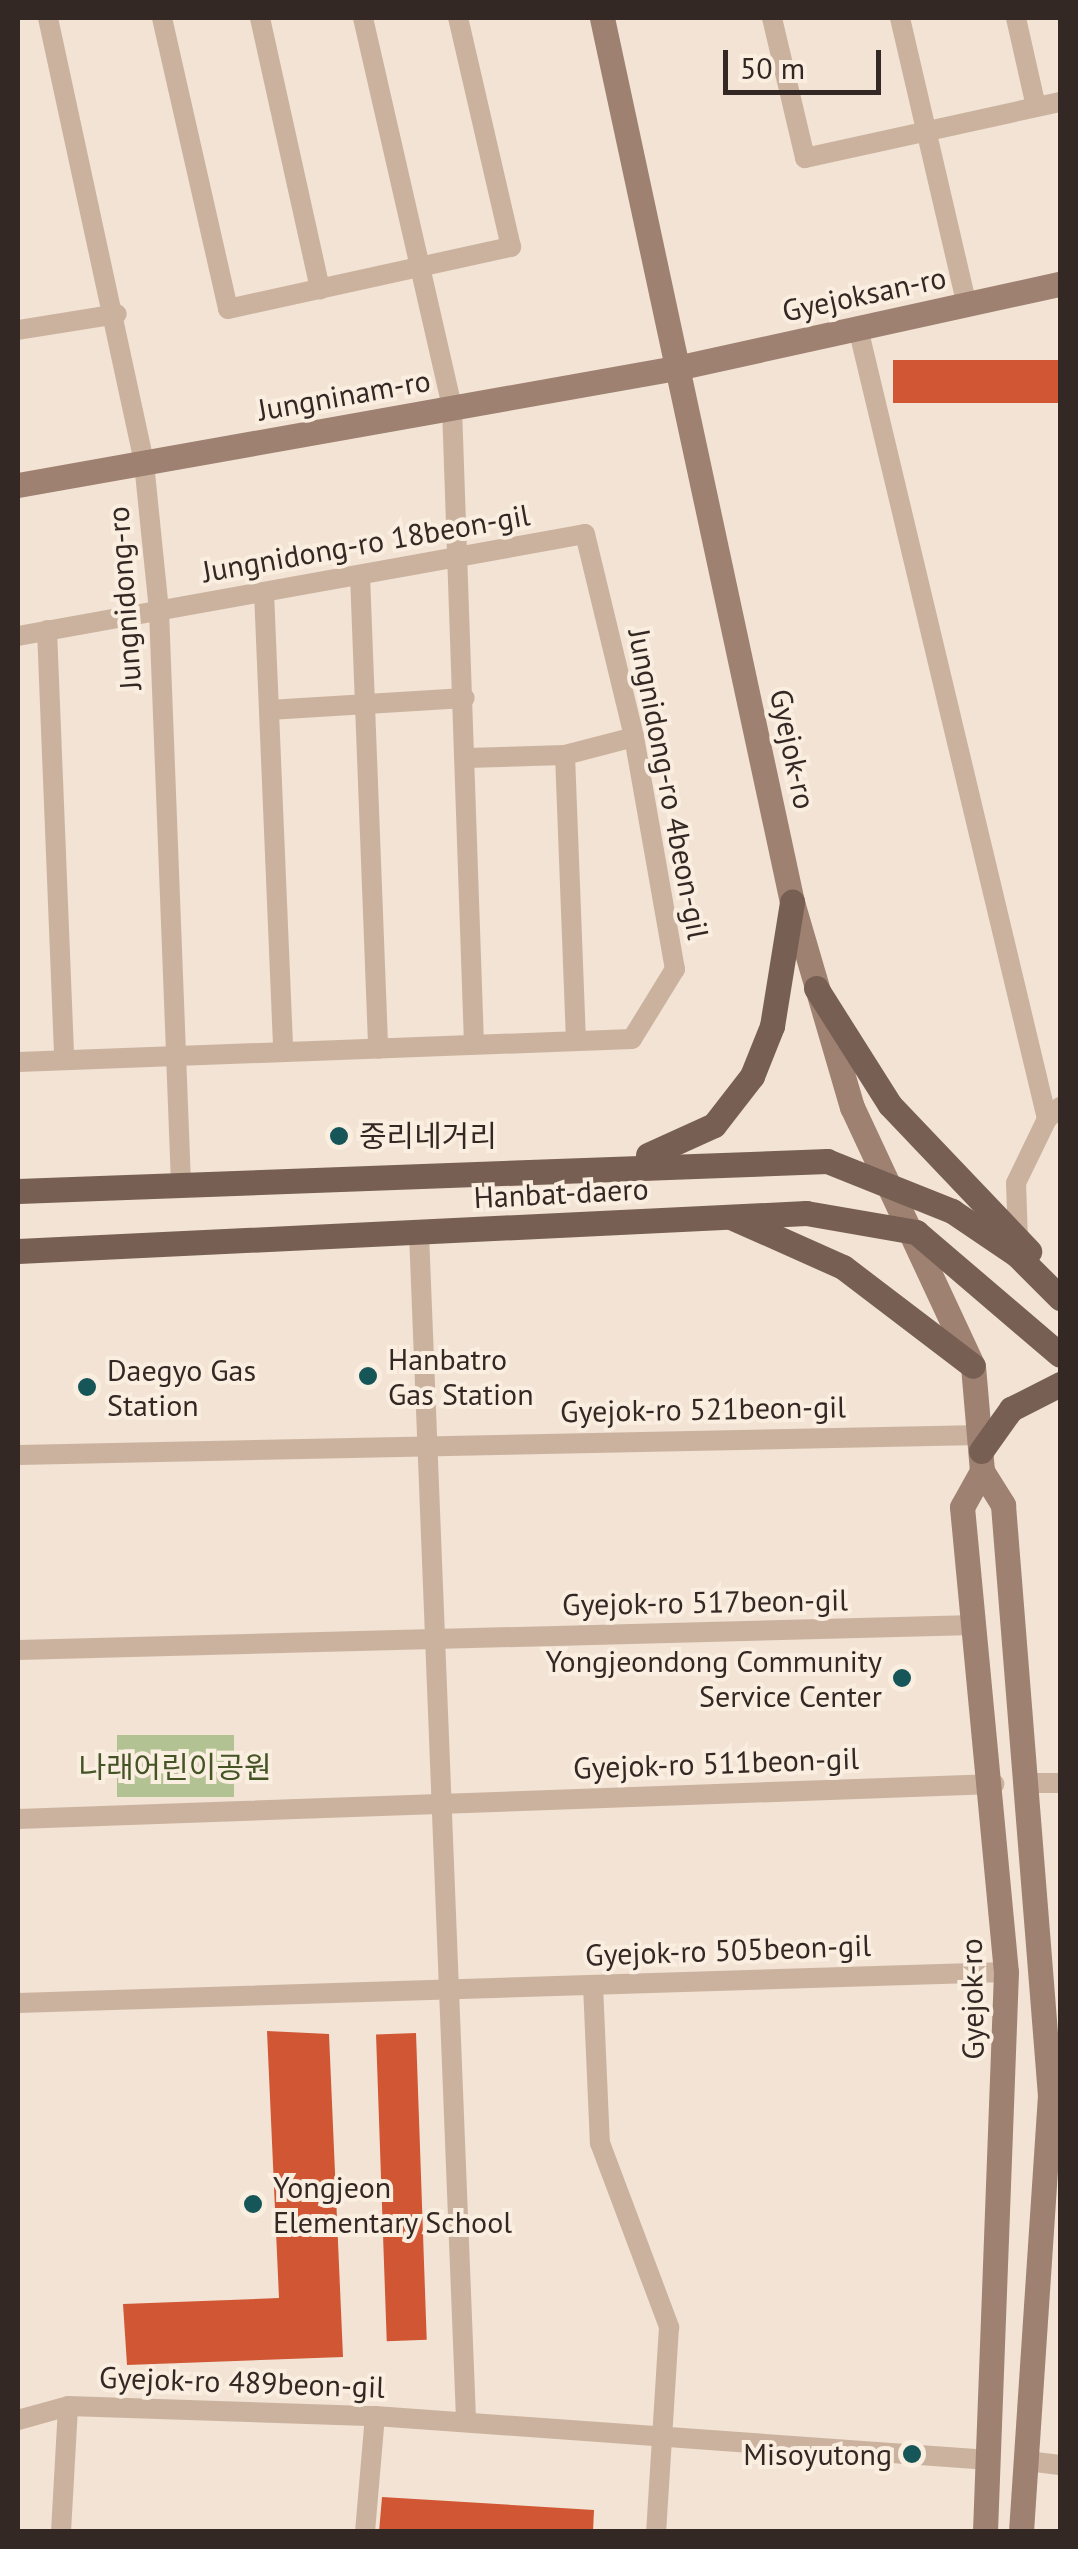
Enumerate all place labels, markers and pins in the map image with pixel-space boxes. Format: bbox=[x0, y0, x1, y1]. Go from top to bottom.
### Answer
place label: 중리네거리 bbox=[359, 1118, 497, 1154]
marker: 중리네거리 bbox=[328, 1125, 350, 1147]
place label: Hanbatro Gas Station bbox=[388, 1341, 534, 1412]
place label: Daegyo Gas Station bbox=[107, 1352, 256, 1422]
marker: Hanbatro Gas Station bbox=[357, 1365, 379, 1387]
marker: Daegyo Gas Station bbox=[76, 1376, 98, 1398]
place label: Yongjeondong Community Service Center bbox=[545, 1643, 882, 1714]
marker: Yongjeondong Community Service Center bbox=[891, 1667, 913, 1689]
place label: Yongjeon Elementary School bbox=[273, 2169, 513, 2240]
marker: Yongjeon Elementary School bbox=[242, 2193, 264, 2215]
place label: Misoyutong bbox=[743, 2436, 892, 2472]
marker: Misoyutong bbox=[901, 2443, 923, 2465]

